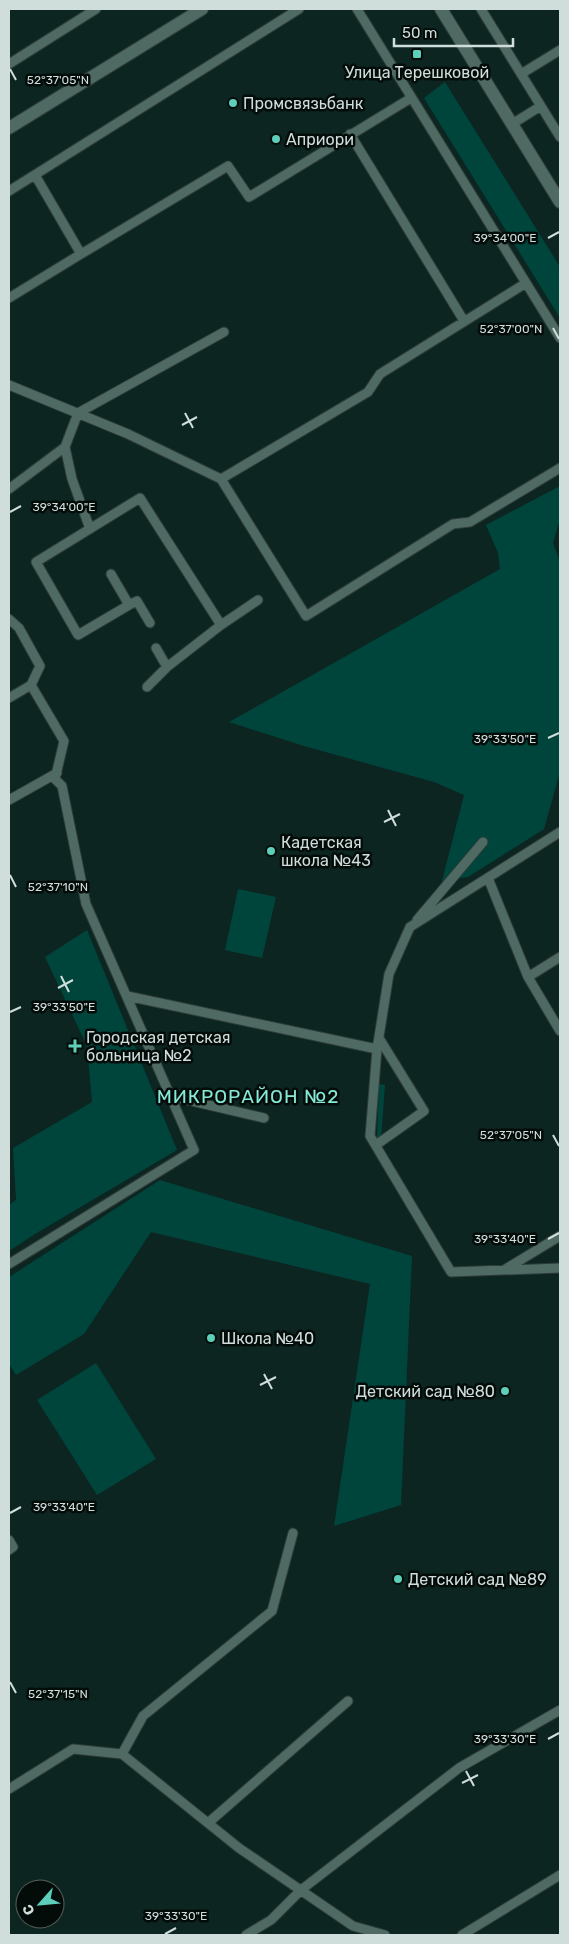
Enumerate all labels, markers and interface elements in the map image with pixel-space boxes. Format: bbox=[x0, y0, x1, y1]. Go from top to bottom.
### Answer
scale bar bbox=[394, 15, 513, 47]
text: 50 m bbox=[402, 24, 437, 42]
marker: Улица Терешковой bbox=[411, 48, 423, 60]
place label: Улица Терешковой bbox=[345, 63, 489, 82]
text: 52°37'05"N bbox=[27, 73, 89, 87]
place label: Промсвязьбанк bbox=[243, 94, 364, 113]
marker: Промсвязьбанк bbox=[227, 97, 239, 109]
place label: Априори bbox=[286, 130, 354, 149]
marker: Априори bbox=[270, 133, 282, 145]
text: 39°34'00"E bbox=[474, 231, 537, 245]
text: 52°37'00"N bbox=[480, 322, 542, 336]
text: 39°34'00"E bbox=[33, 500, 96, 514]
text: 39°33'50"E bbox=[474, 732, 536, 746]
place label: Кадетская школа №43 bbox=[281, 833, 371, 870]
marker: Кадетская школа №43 bbox=[265, 845, 277, 857]
text: 52°37'10"N bbox=[28, 880, 88, 894]
text: 39°33'50"E bbox=[33, 1000, 95, 1014]
place label: Городская детская больница №2 bbox=[86, 1028, 230, 1065]
marker: Городская детская больница №2 bbox=[68, 1039, 82, 1053]
district label: МИКРОРАЙОН №2 bbox=[157, 1085, 339, 1108]
text: 52°37'05"N bbox=[480, 1128, 542, 1142]
text: 39°33'40"E bbox=[474, 1232, 536, 1246]
place label: Школа №40 bbox=[221, 1329, 314, 1348]
marker: Школа №40 bbox=[205, 1332, 217, 1344]
place label: Детский сад №80 bbox=[356, 1382, 495, 1401]
marker: Детский сад №80 bbox=[499, 1385, 511, 1397]
text: 39°33'40"E bbox=[33, 1500, 95, 1514]
place label: Детский сад №89 bbox=[408, 1570, 547, 1589]
marker: Детский сад №89 bbox=[392, 1573, 404, 1585]
text: 52°37'15"N bbox=[28, 1687, 88, 1701]
text: 39°33'30"E bbox=[474, 1732, 536, 1746]
north arrow bbox=[15, 1879, 65, 1929]
text: С bbox=[19, 1901, 39, 1918]
text: 39°33'30"E bbox=[145, 1909, 207, 1923]

